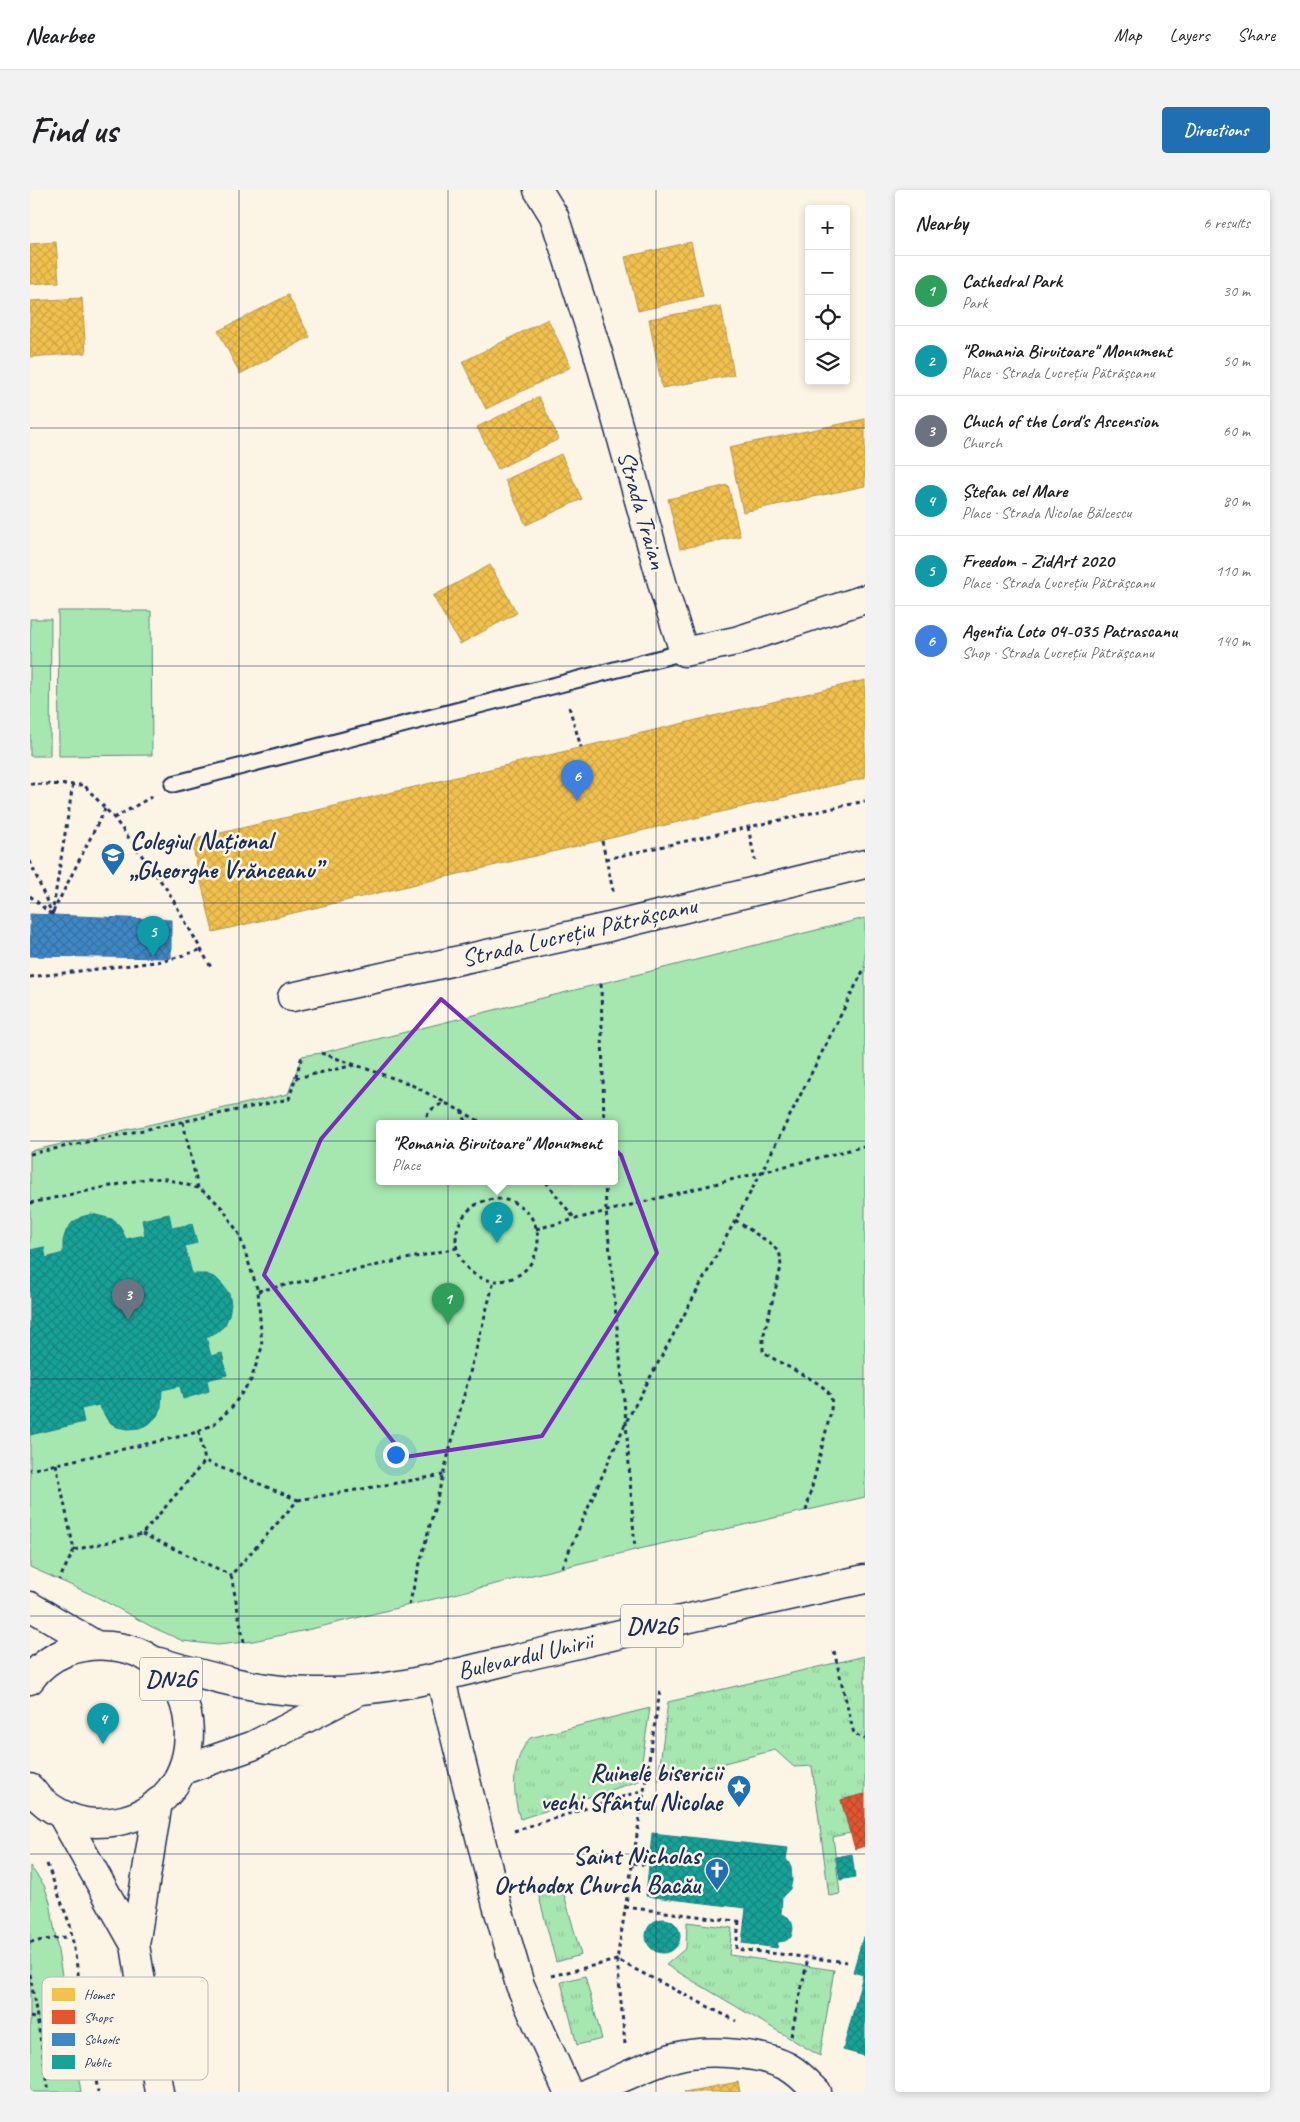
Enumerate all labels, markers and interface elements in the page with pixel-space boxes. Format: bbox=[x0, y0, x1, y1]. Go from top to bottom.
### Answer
text: Nearbee bbox=[25, 20, 93, 50]
text: Map bbox=[1114, 24, 1142, 46]
text: Layers bbox=[1170, 24, 1209, 46]
text: Share bbox=[1237, 24, 1275, 46]
button: Directions bbox=[1162, 107, 1270, 153]
text: Find us bbox=[30, 108, 117, 153]
map controls bbox=[805, 205, 850, 385]
button: + bbox=[805, 205, 850, 250]
text: Nearby bbox=[915, 210, 968, 236]
text: 6 results bbox=[1203, 213, 1250, 233]
button: − bbox=[805, 250, 850, 295]
text: Cathedral Park bbox=[962, 269, 1062, 293]
text: 1 bbox=[927, 281, 935, 301]
text: 30 m bbox=[1223, 281, 1250, 301]
text: Park bbox=[962, 293, 987, 313]
button: locate bbox=[805, 295, 850, 340]
text: "Romania Biruitoare" Monument bbox=[962, 339, 1172, 363]
button: layers bbox=[805, 340, 850, 385]
text: 2 bbox=[927, 351, 935, 371]
text: 50 m bbox=[1223, 351, 1250, 371]
text: Place · Strada Lucrețiu Pătrășcanu bbox=[962, 363, 1155, 383]
text: Chuch of the Lord's Ascension bbox=[962, 409, 1158, 433]
text: 3 bbox=[927, 421, 935, 441]
text: 60 m bbox=[1223, 421, 1250, 441]
text: Church bbox=[962, 433, 1002, 453]
street label: Strada Traian bbox=[610, 447, 674, 573]
text: Ștefan cel Mare bbox=[962, 479, 1067, 503]
text: 4 bbox=[927, 491, 935, 511]
text: 80 m bbox=[1223, 491, 1250, 511]
text: Place · Strada Nicolae Bălcescu bbox=[962, 503, 1132, 523]
text: Freedom - ZidArt 2020 bbox=[962, 549, 1114, 573]
text: 5 bbox=[928, 561, 934, 581]
text: 110 m bbox=[1216, 561, 1250, 581]
text: Place · Strada Lucrețiu Pătrășcanu bbox=[962, 573, 1155, 593]
text: Agentia Loto 04-035 Patrascanu bbox=[962, 619, 1177, 643]
text: 6 bbox=[927, 631, 935, 651]
text: 140 m bbox=[1216, 631, 1250, 651]
text: Shop · Strada Lucrețiu Pătrășcanu bbox=[962, 643, 1154, 663]
pin: 6 bbox=[561, 760, 593, 801]
place label: Colegiul Național „Gheorghe Vrănceanu” bbox=[130, 825, 327, 886]
school or university icon: Colegiul Național „Gheorghe Vrănceanu” bbox=[100, 842, 126, 876]
street label: Strada Lucrețiu Pătrășcanu bbox=[458, 889, 701, 975]
pin: 5 bbox=[137, 916, 169, 957]
popup bbox=[376, 1120, 618, 1185]
text: "Romania Biruitoare" Monument bbox=[392, 1131, 602, 1155]
text: Place bbox=[392, 1155, 420, 1175]
pin: 2 bbox=[481, 1202, 513, 1243]
pin: 3 bbox=[112, 1279, 144, 1320]
pin: 1 bbox=[432, 1283, 464, 1324]
your location bbox=[383, 1442, 409, 1468]
road number: DN2G bbox=[621, 1604, 683, 1648]
street label: Bulevardul Unirii bbox=[454, 1624, 599, 1687]
road number: DN2G bbox=[140, 1658, 202, 1700]
pin: 4 bbox=[87, 1703, 119, 1744]
place label: Ruinele bisericii vechi Sfântul Nicolae bbox=[541, 1757, 725, 1818]
place icon: Ruinele bisericii vechi Sfântul Nicolae bbox=[726, 1774, 752, 1808]
place label: Saint Nicholas Orthodox Church Bacău bbox=[494, 1840, 702, 1901]
church icon: Saint Nicholas Orthodox Church Bacău bbox=[704, 1857, 730, 1891]
legend bbox=[42, 1977, 208, 2080]
text: Homes bbox=[84, 1986, 115, 2003]
text: Shops bbox=[84, 2009, 114, 2026]
text: Schools bbox=[84, 2031, 120, 2048]
text: Public bbox=[84, 2054, 112, 2071]

